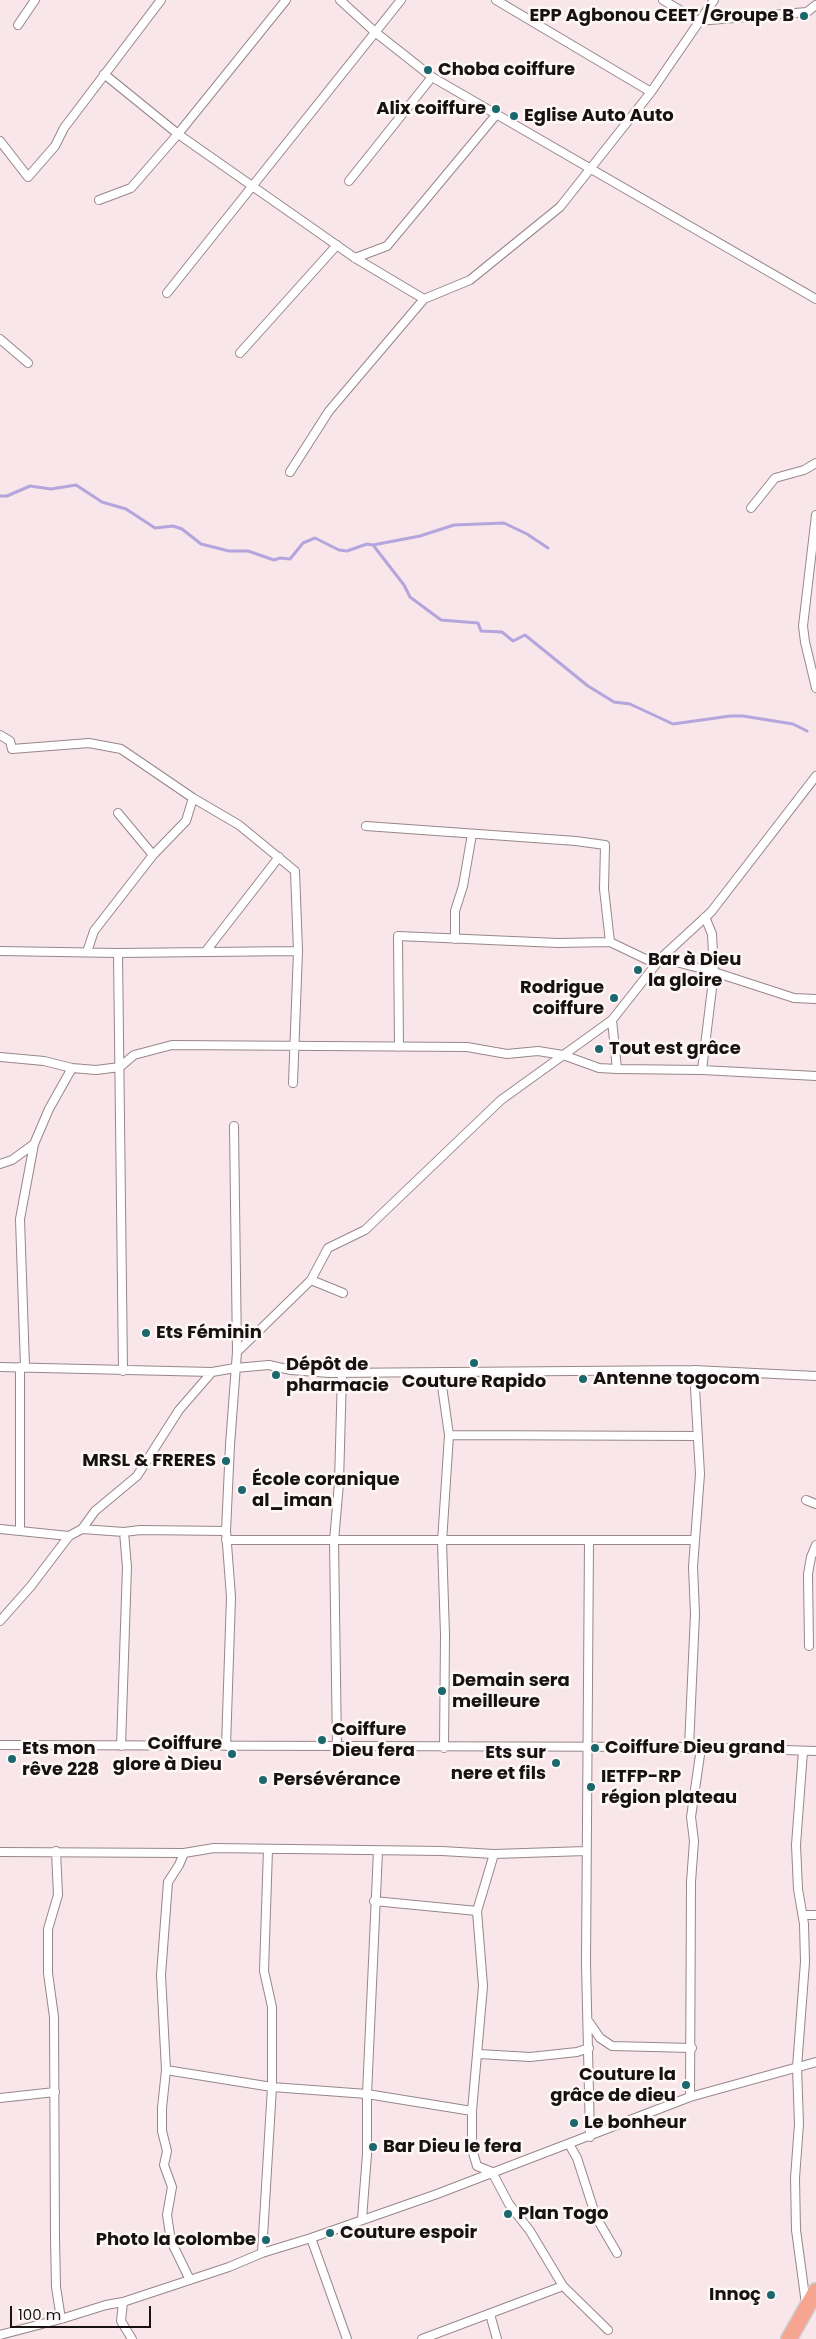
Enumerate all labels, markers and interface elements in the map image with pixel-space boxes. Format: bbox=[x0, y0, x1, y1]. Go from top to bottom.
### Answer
place label: EPP Agbonou CEET /Groupe B bbox=[529, 5, 794, 27]
marker: EPP Agbonou CEET /Groupe B bbox=[798, 10, 810, 22]
place label: Choba coiffure bbox=[438, 59, 575, 81]
marker: Choba coiffure bbox=[422, 64, 434, 76]
place label: Alix coiffure bbox=[376, 98, 486, 120]
marker: Alix coiffure bbox=[490, 103, 502, 115]
place label: Eglise Auto Auto bbox=[524, 105, 674, 127]
marker: Eglise Auto Auto bbox=[508, 110, 520, 122]
place label: Bar à Dieu la gloire bbox=[648, 949, 741, 992]
marker: Bar à Dieu la gloire bbox=[632, 964, 644, 976]
place label: Rodrigue coiffure bbox=[520, 977, 604, 1020]
marker: Rodrigue coiffure bbox=[608, 992, 620, 1004]
place label: Tout est grâce bbox=[609, 1038, 741, 1060]
marker: Tout est grâce bbox=[593, 1043, 605, 1055]
place label: Ets Féminin bbox=[156, 1322, 262, 1344]
marker: Ets Féminin bbox=[140, 1327, 152, 1339]
place label: Dépôt de pharmacie bbox=[286, 1354, 389, 1396]
marker: Couture Rapido bbox=[468, 1357, 480, 1369]
place label: Antenne togocom bbox=[593, 1368, 760, 1390]
marker: Dépôt de pharmacie bbox=[270, 1369, 282, 1381]
place label: Couture Rapido bbox=[402, 1371, 546, 1393]
marker: Antenne togocom bbox=[577, 1373, 589, 1385]
place label: MRSL & FRERES bbox=[82, 1450, 216, 1472]
marker: MRSL & FRERES bbox=[220, 1455, 232, 1467]
place label: École coranique al_iman bbox=[252, 1469, 399, 1512]
marker: École coranique al_iman bbox=[236, 1484, 248, 1496]
place label: Demain sera meilleure bbox=[452, 1670, 570, 1712]
marker: Demain sera meilleure bbox=[436, 1685, 448, 1697]
place label: Coiffure Dieu fera bbox=[332, 1719, 415, 1762]
place label: Coiffure glore à Dieu bbox=[113, 1733, 222, 1776]
marker: Coiffure Dieu fera bbox=[316, 1734, 328, 1746]
place label: Coiffure Dieu grand bbox=[605, 1737, 785, 1759]
place label: Ets mon rêve 228 bbox=[22, 1738, 99, 1780]
place label: Ets sur nere et fils bbox=[451, 1742, 546, 1785]
marker: Coiffure Dieu grand bbox=[589, 1742, 601, 1754]
marker: Coiffure glore à Dieu bbox=[226, 1748, 238, 1760]
marker: Ets mon rêve 228 bbox=[6, 1753, 18, 1765]
marker: Ets sur nere et fils bbox=[550, 1757, 562, 1769]
place label: IETFP-RP région plateau bbox=[601, 1766, 737, 1808]
place label: Persévérance bbox=[273, 1769, 401, 1791]
marker: Persévérance bbox=[257, 1774, 269, 1786]
marker: IETFP-RP région plateau bbox=[585, 1781, 597, 1793]
place label: Couture la grâce de dieu bbox=[550, 2064, 676, 2106]
marker: Couture la grâce de dieu bbox=[680, 2079, 692, 2091]
place label: Le bonheur bbox=[584, 2112, 686, 2134]
marker: Le bonheur bbox=[568, 2117, 580, 2129]
place label: Bar Dieu le fera bbox=[383, 2136, 522, 2158]
marker: Bar Dieu le fera bbox=[367, 2141, 379, 2153]
place label: Plan Togo bbox=[518, 2203, 609, 2225]
marker: Plan Togo bbox=[502, 2208, 514, 2220]
place label: Couture espoir bbox=[340, 2222, 477, 2244]
marker: Couture espoir bbox=[324, 2227, 336, 2239]
place label: Photo la colombe bbox=[96, 2229, 256, 2251]
marker: Photo la colombe bbox=[260, 2234, 272, 2246]
place label: Innoç bbox=[709, 2284, 761, 2306]
marker: Innoç bbox=[765, 2289, 777, 2301]
scale bar bbox=[12, 2296, 154, 2328]
text: 100 m bbox=[18, 2304, 61, 2325]

